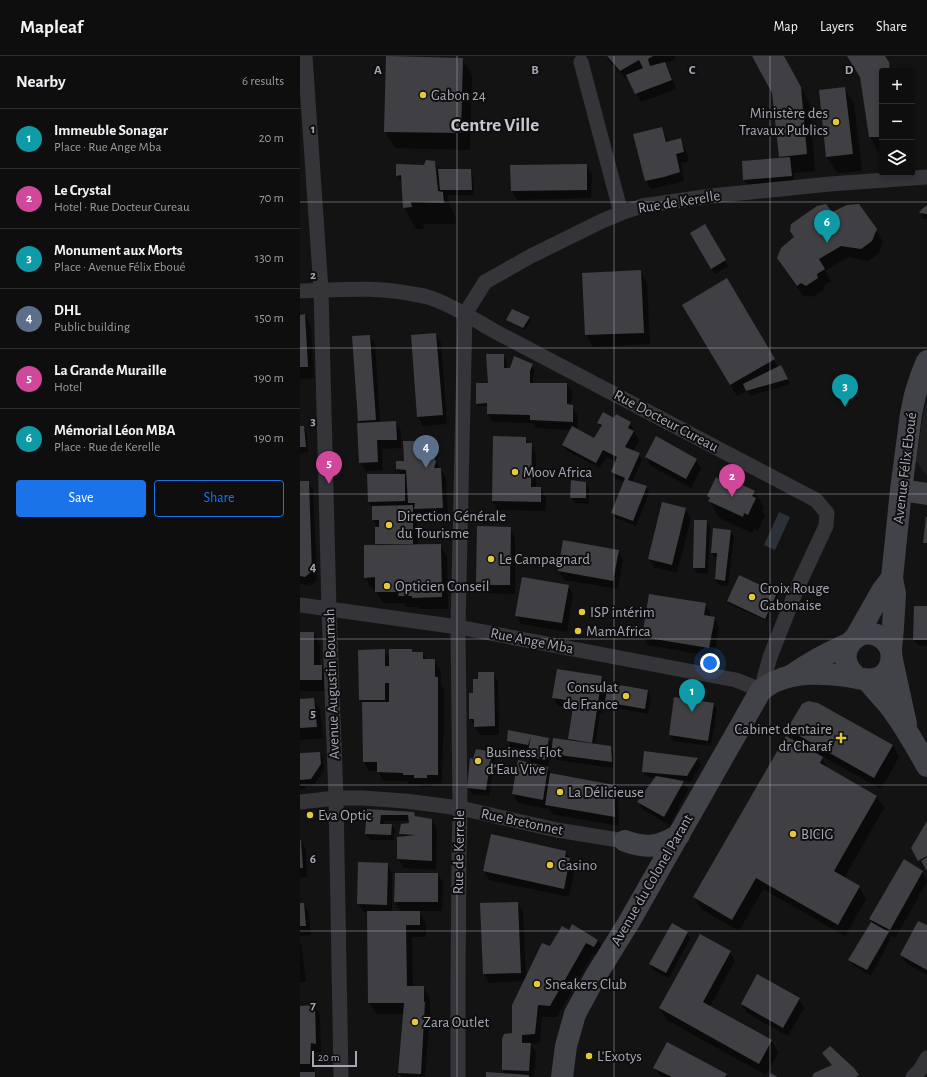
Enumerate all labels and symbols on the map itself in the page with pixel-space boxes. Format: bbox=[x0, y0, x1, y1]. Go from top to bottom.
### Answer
text: A bbox=[374, 64, 382, 77]
text: B bbox=[531, 64, 539, 77]
text: C bbox=[689, 64, 696, 77]
text: D bbox=[845, 64, 854, 77]
place label: Gabon 24 bbox=[431, 88, 486, 103]
marker: Gabon 24 bbox=[418, 90, 428, 100]
place label: Ministère des Travaux Publics bbox=[739, 106, 828, 138]
district label: Centre Ville bbox=[451, 116, 539, 135]
marker: Ministère des Travaux Publics bbox=[831, 117, 841, 127]
text: 1 bbox=[311, 123, 315, 136]
street label: Rue de Kerelle bbox=[637, 188, 721, 216]
pin: 6 bbox=[814, 210, 840, 243]
text: 2 bbox=[310, 269, 316, 282]
pin: 3 bbox=[832, 374, 858, 407]
street label: Rue Docteur Cureau bbox=[611, 387, 721, 455]
street label: Avenue Félix Eboué bbox=[891, 411, 919, 525]
text: 3 bbox=[310, 415, 316, 428]
pin: 4 bbox=[413, 435, 439, 468]
pin: 5 bbox=[316, 451, 342, 484]
pin: 2 bbox=[719, 464, 745, 497]
place label: Moov Africa bbox=[523, 465, 592, 480]
marker: Moov Africa bbox=[510, 467, 520, 477]
place label: Direction Générale du Tourisme bbox=[397, 509, 506, 541]
marker: Direction Générale du Tourisme bbox=[384, 520, 394, 530]
place label: Le Campagnard bbox=[499, 552, 590, 567]
marker: Le Campagnard bbox=[486, 554, 496, 564]
text: 4 bbox=[310, 561, 317, 574]
place label: Opticien Conseil bbox=[395, 579, 489, 594]
marker: Opticien Conseil bbox=[382, 581, 392, 591]
place label: Croix Rouge Gabonaise bbox=[760, 581, 829, 613]
marker: Croix Rouge Gabonaise bbox=[747, 592, 757, 602]
place label: ISP intérim bbox=[590, 605, 655, 620]
marker: ISP intérim bbox=[577, 607, 587, 617]
street label: Avenue Augustin Boumah bbox=[322, 608, 342, 760]
place label: MamAfrica bbox=[586, 624, 651, 639]
street label: Rue Ange Mba bbox=[489, 626, 575, 656]
marker: MamAfrica bbox=[573, 626, 583, 636]
your location bbox=[700, 653, 720, 673]
pin: 1 bbox=[679, 679, 705, 712]
place label: Consulat de France bbox=[563, 680, 618, 712]
marker: Consulat de France bbox=[621, 691, 631, 701]
text: 5 bbox=[310, 707, 316, 720]
place label: Cabinet dentaire dr Charaf bbox=[734, 722, 833, 754]
marker: Cabinet dentaire dr Charaf bbox=[835, 732, 847, 744]
place label: Business Flot d'Eau Vive bbox=[486, 745, 562, 777]
marker: Business Flot d'Eau Vive bbox=[473, 756, 483, 766]
place label: La Délicieuse bbox=[568, 785, 644, 800]
marker: La Délicieuse bbox=[555, 787, 565, 797]
street label: Rue Bretonnet bbox=[480, 806, 565, 838]
place label: Eva Optic bbox=[318, 808, 372, 823]
marker: Eva Optic bbox=[305, 810, 315, 820]
street label: Rue de Kerrele bbox=[451, 810, 467, 894]
street label: Avenue du Colonel Parant bbox=[608, 812, 696, 948]
place label: BICIG bbox=[801, 827, 833, 842]
marker: BICIG bbox=[788, 829, 798, 839]
text: 6 bbox=[310, 853, 316, 866]
place label: Casino bbox=[558, 858, 597, 873]
marker: Casino bbox=[545, 860, 555, 870]
place label: Sneakers Club bbox=[545, 977, 627, 992]
marker: Sneakers Club bbox=[532, 979, 542, 989]
text: 7 bbox=[310, 999, 316, 1012]
place label: Zara Outlet bbox=[423, 1015, 489, 1030]
marker: Zara Outlet bbox=[410, 1017, 420, 1027]
scale bar bbox=[312, 1049, 357, 1068]
place label: L'Exotys bbox=[597, 1049, 642, 1064]
marker: L'Exotys bbox=[584, 1051, 594, 1061]

